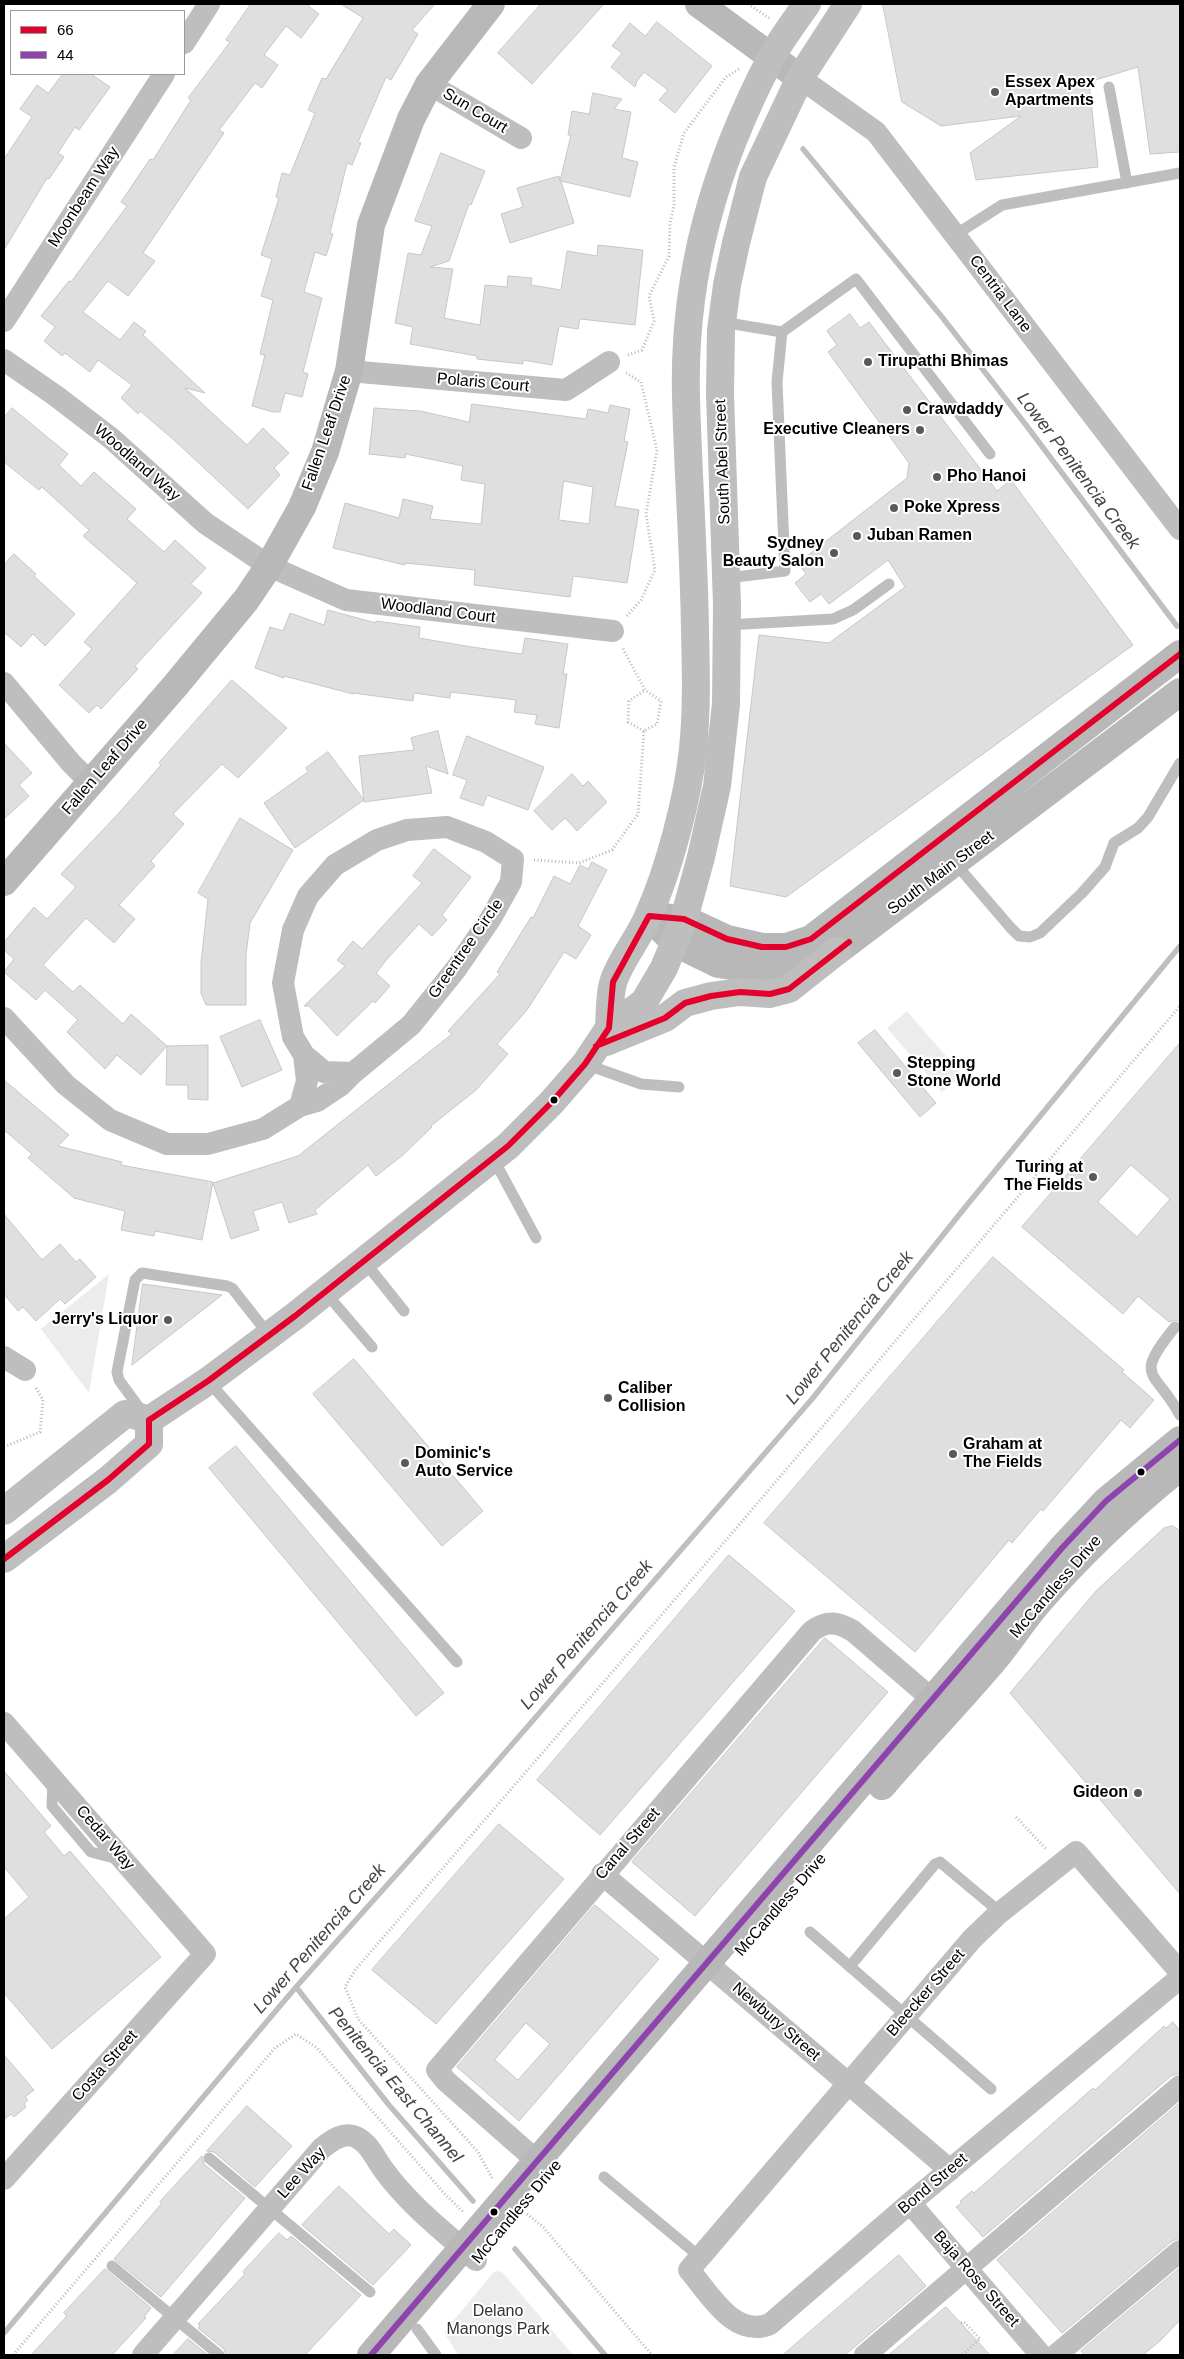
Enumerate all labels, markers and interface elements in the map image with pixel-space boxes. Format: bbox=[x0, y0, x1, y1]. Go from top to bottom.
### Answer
legend bbox=[10, 10, 185, 75]
text: 66 bbox=[57, 21, 74, 38]
text: 44 bbox=[57, 46, 74, 63]
place label: Essex Apex Apartments bbox=[1005, 73, 1095, 111]
street label: Sun Court bbox=[439, 84, 511, 138]
marker: Essex Apex Apartments bbox=[989, 86, 1001, 98]
street label: Moonbeam Way bbox=[44, 143, 124, 251]
street label: Centria Lane bbox=[965, 252, 1035, 336]
place label: Tirupathi Bhimas bbox=[878, 352, 1008, 372]
marker: Tirupathi Bhimas bbox=[862, 356, 874, 368]
street label: Polaris Court bbox=[436, 369, 530, 397]
street label: Fallen Leaf Drive bbox=[298, 373, 356, 493]
water label: Lower Penitencia Creek bbox=[1012, 388, 1144, 554]
street label: South Abel Street bbox=[711, 399, 735, 525]
place label: Crawdaddy bbox=[917, 400, 1003, 420]
marker: Crawdaddy bbox=[901, 404, 913, 416]
street label: Woodland Way bbox=[90, 420, 184, 506]
place label: Executive Cleaners bbox=[763, 420, 910, 440]
marker: Executive Cleaners bbox=[914, 424, 926, 436]
place label: Pho Hanoi bbox=[947, 467, 1026, 487]
marker: Pho Hanoi bbox=[931, 471, 943, 483]
place label: Poke Xpress bbox=[904, 498, 1000, 518]
marker: Poke Xpress bbox=[888, 502, 900, 514]
place label: Juban Ramen bbox=[867, 526, 972, 546]
marker: Juban Ramen bbox=[851, 530, 863, 542]
place label: Sydney Beauty Salon bbox=[723, 534, 824, 572]
marker: Sydney Beauty Salon bbox=[828, 547, 840, 559]
street label: Woodland Court bbox=[380, 594, 496, 628]
street label: Fallen Leaf Drive bbox=[58, 715, 152, 819]
street label: South Main Street bbox=[884, 827, 998, 919]
street label: Greentree Circle bbox=[424, 895, 508, 1003]
place label: Stepping Stone World bbox=[907, 1054, 1001, 1092]
marker: Stepping Stone World bbox=[891, 1067, 903, 1079]
unlabelled marker bbox=[549, 1095, 559, 1105]
place label: Turing at The Fields bbox=[1004, 1158, 1083, 1196]
marker: Turing at The Fields bbox=[1087, 1171, 1099, 1183]
water label: Lower Penitencia Creek bbox=[781, 1247, 919, 1409]
place label: Jerry's Liquor bbox=[52, 1310, 158, 1330]
marker: Jerry's Liquor bbox=[162, 1314, 174, 1326]
place label: Caliber Collision bbox=[618, 1379, 686, 1417]
marker: Caliber Collision bbox=[602, 1392, 614, 1404]
place label: Graham at The Fields bbox=[963, 1435, 1042, 1473]
place label: Dominic's Auto Service bbox=[415, 1444, 513, 1482]
marker: Graham at The Fields bbox=[947, 1448, 959, 1460]
marker: Dominic's Auto Service bbox=[399, 1457, 411, 1469]
unlabelled marker bbox=[1136, 1467, 1146, 1477]
street label: McCandless Drive bbox=[1006, 1532, 1106, 1642]
water label: Lower Penitencia Creek bbox=[516, 1556, 658, 1714]
place label: Gideon bbox=[1073, 1783, 1128, 1803]
marker: Gideon bbox=[1132, 1787, 1144, 1799]
street label: Cedar Way bbox=[72, 1802, 138, 1874]
street label: Canal Street bbox=[592, 1804, 664, 1884]
street label: McCandless Drive bbox=[731, 1850, 831, 1960]
water label: Lower Penitencia Creek bbox=[249, 1860, 391, 2018]
street label: Bleecker Street bbox=[883, 1945, 969, 2041]
street label: Newbury Street bbox=[728, 1979, 824, 2065]
water label: Penitencia East Channel bbox=[323, 2003, 467, 2167]
street label: Costa Street bbox=[68, 2027, 142, 2105]
street label: Lee Way bbox=[274, 2143, 330, 2203]
street label: Bond Street bbox=[894, 2149, 972, 2219]
street label: McCandless Drive bbox=[468, 2156, 566, 2268]
unlabelled marker bbox=[489, 2207, 499, 2217]
street label: Baja Rose Street bbox=[929, 2227, 1023, 2331]
park label: Delano Manongs Park bbox=[446, 2302, 550, 2340]

